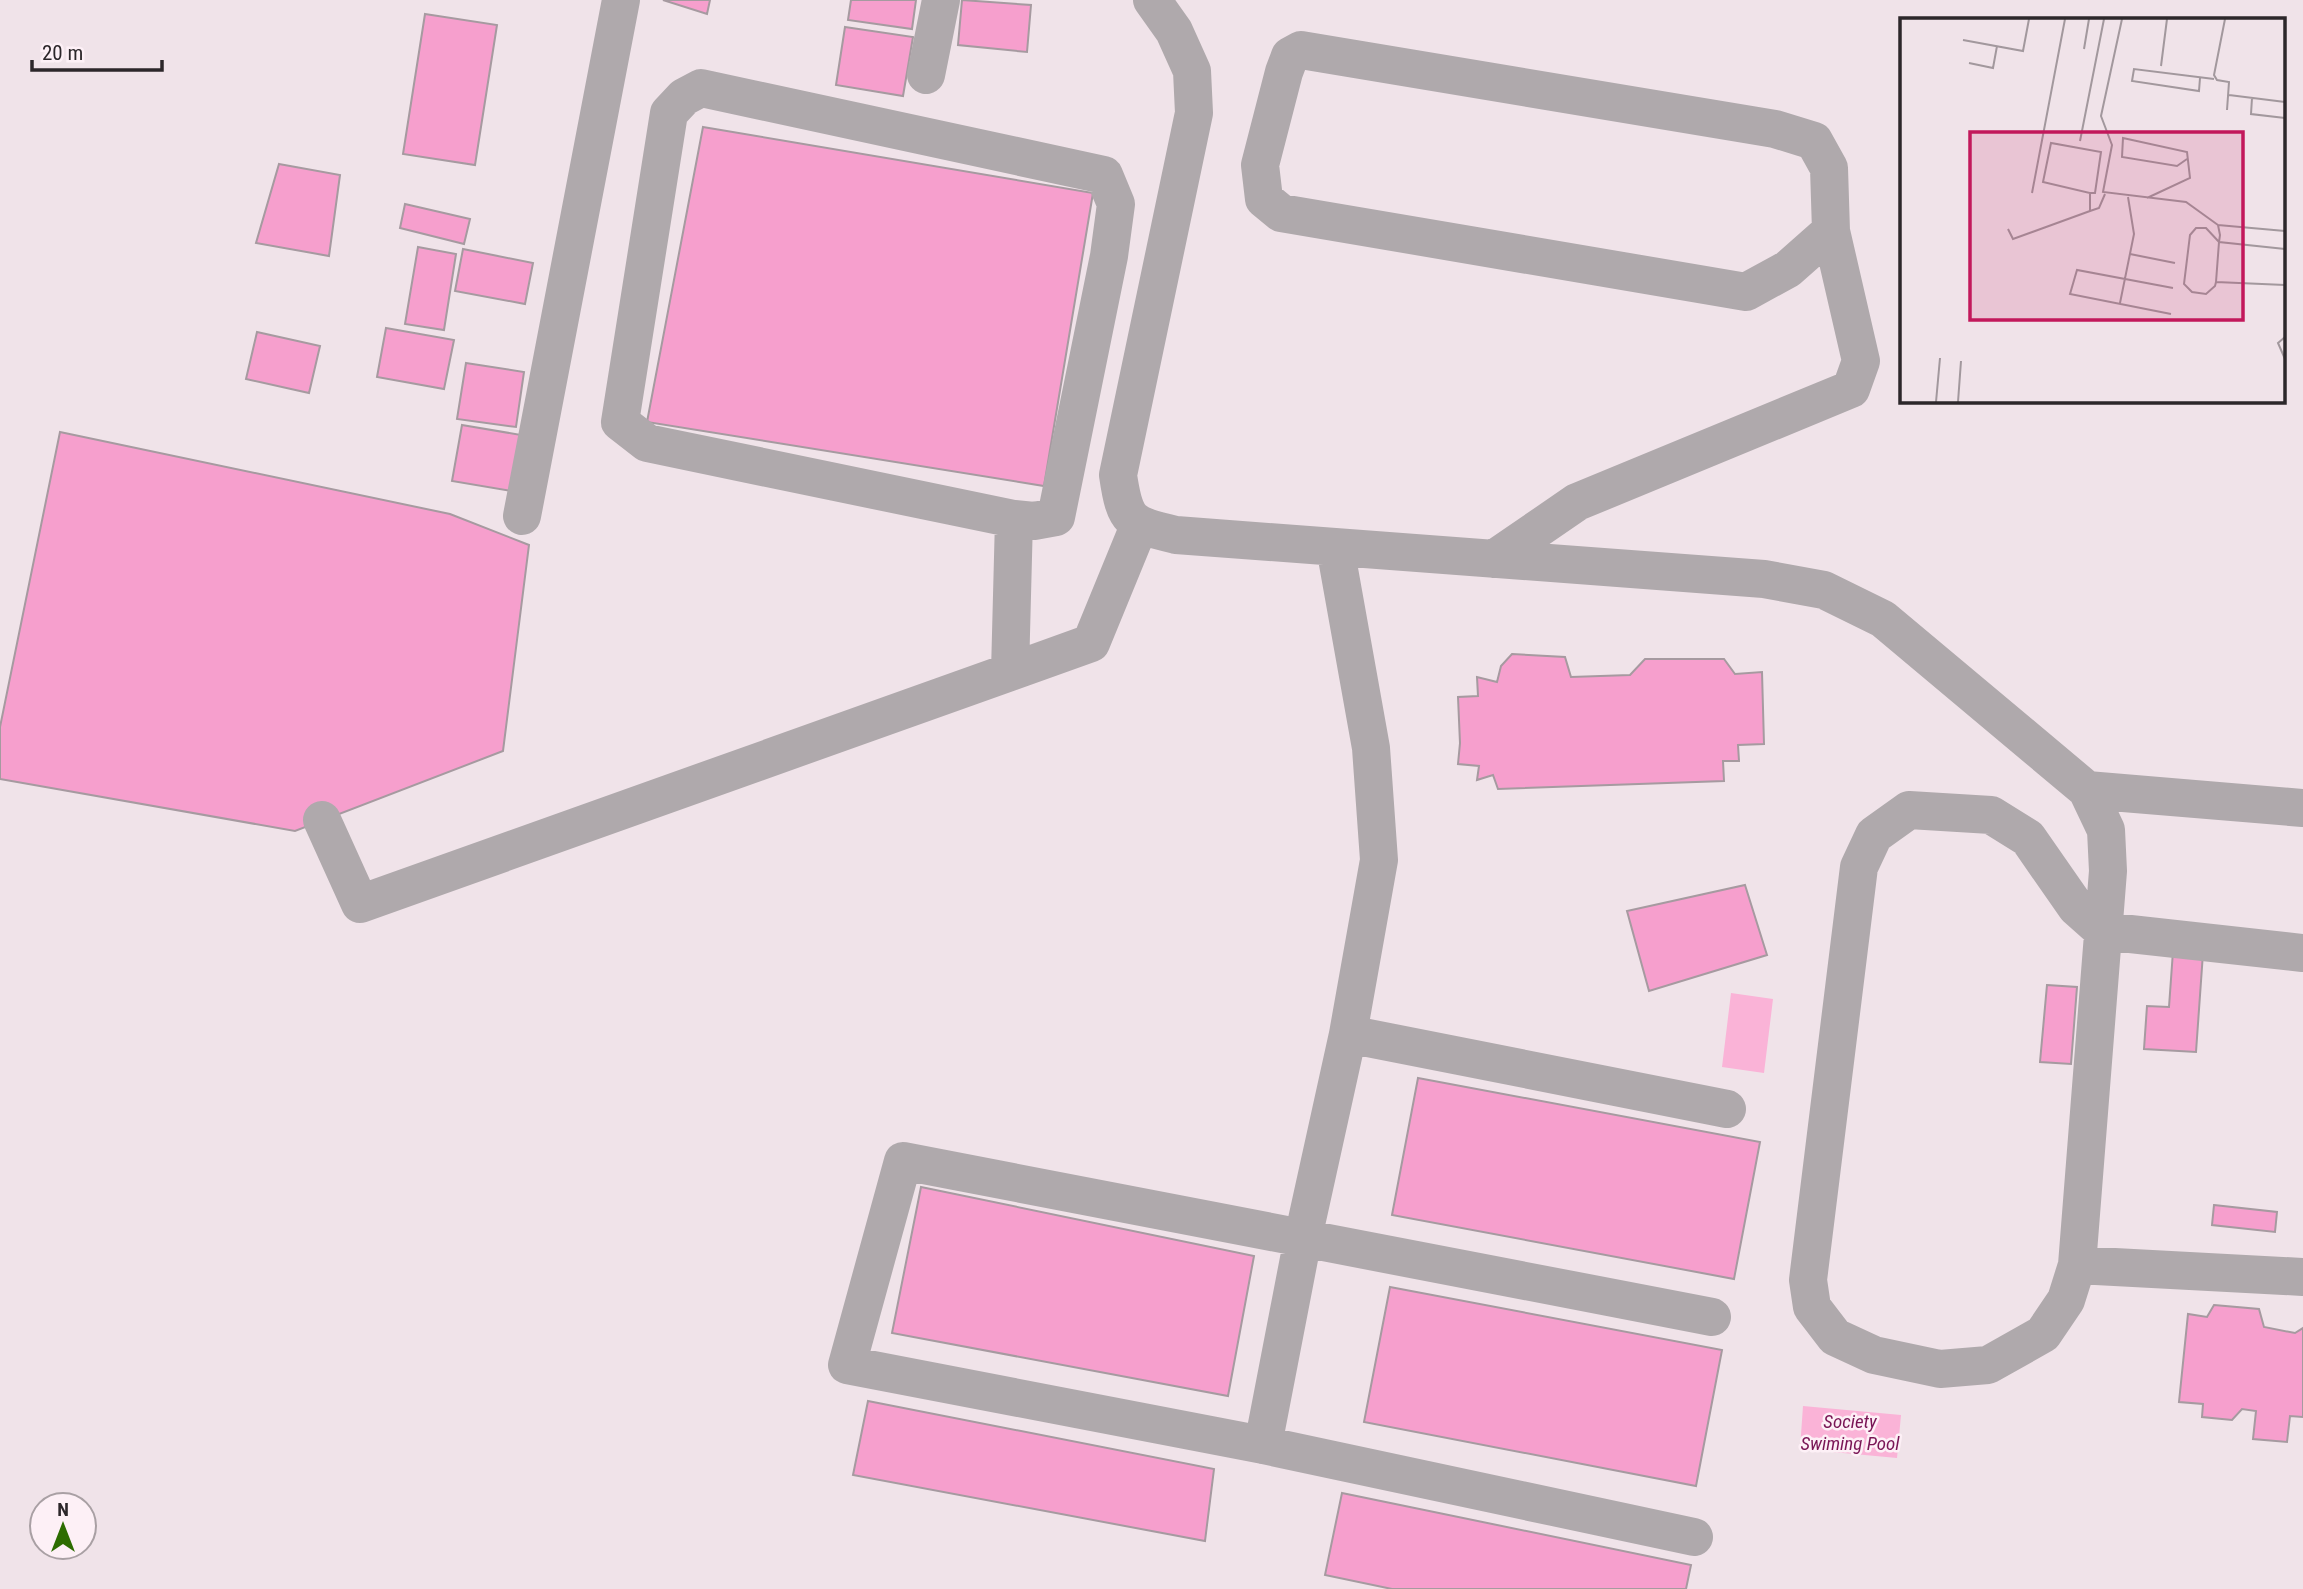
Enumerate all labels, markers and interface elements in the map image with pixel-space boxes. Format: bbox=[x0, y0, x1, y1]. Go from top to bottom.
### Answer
inset map bbox=[1900, 18, 2286, 402]
scale bar bbox=[32, 28, 161, 72]
text: 20 m bbox=[42, 41, 83, 65]
water label: Society Swiming Pool bbox=[1800, 1410, 1900, 1455]
north arrow bbox=[28, 1491, 98, 1561]
text: N bbox=[57, 1498, 69, 1521]

